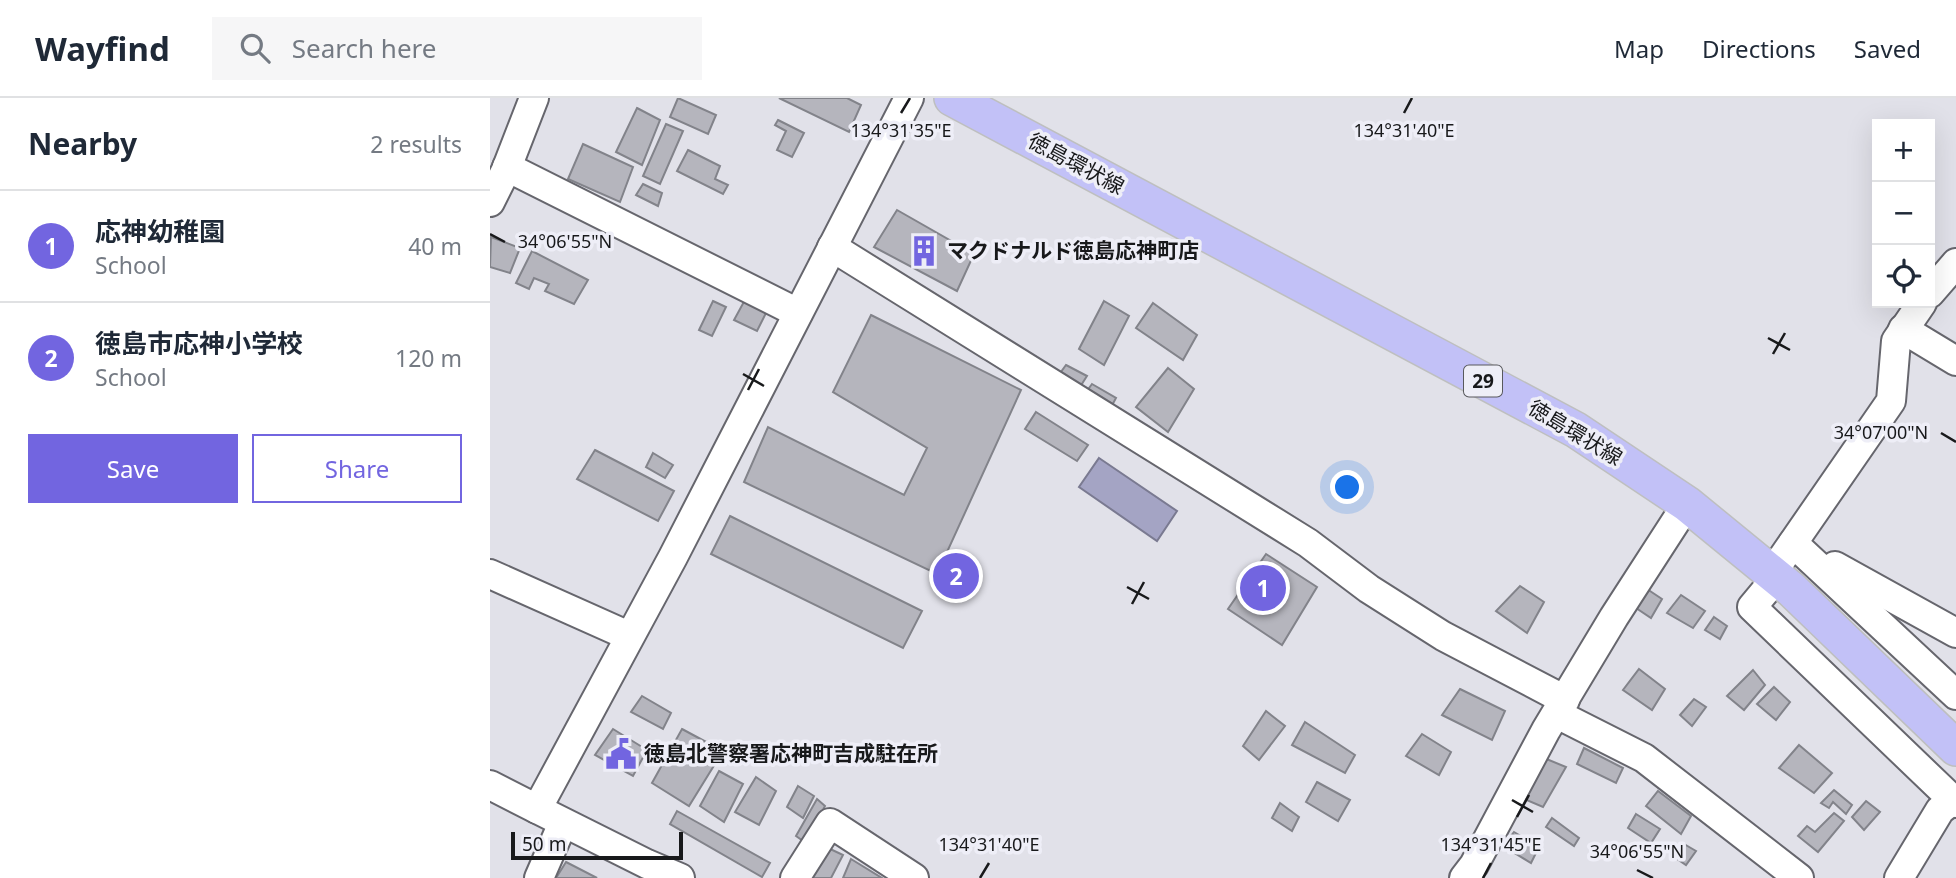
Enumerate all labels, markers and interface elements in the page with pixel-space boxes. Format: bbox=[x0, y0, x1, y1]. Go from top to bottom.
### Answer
search box bbox=[212, 17, 702, 80]
text: Wayfind bbox=[35, 26, 170, 71]
icon: search bbox=[236, 29, 274, 67]
text: Search here bbox=[292, 30, 436, 66]
text: Map bbox=[1614, 32, 1664, 65]
text: Directions bbox=[1702, 32, 1816, 65]
text: Saved bbox=[1854, 32, 1921, 65]
text: 134°31'35"E bbox=[850, 118, 952, 142]
text: 134°31'40"E bbox=[1353, 118, 1455, 142]
map controls bbox=[1872, 119, 1935, 308]
button: + bbox=[1872, 119, 1935, 182]
text: Nearby bbox=[28, 123, 137, 164]
street label: 徳島環状線 bbox=[1024, 126, 1129, 200]
text: 2 results bbox=[370, 128, 462, 160]
button: − bbox=[1872, 182, 1935, 245]
text: 応神幼稚園 bbox=[95, 213, 225, 249]
text: 34°06'55"N bbox=[518, 229, 612, 253]
text: 1 bbox=[44, 230, 58, 262]
text: 40 m bbox=[408, 230, 462, 262]
building icon: マクドナルド徳島応神町店 bbox=[907, 234, 941, 268]
place label: マクドナルド徳島応神町店 bbox=[947, 236, 1199, 264]
button: locate bbox=[1872, 245, 1935, 308]
text: School bbox=[95, 249, 167, 281]
text: 徳島市応神小学校 bbox=[95, 325, 303, 361]
text: 2 bbox=[44, 342, 58, 374]
text: 120 m bbox=[395, 342, 462, 374]
text: School bbox=[95, 361, 167, 393]
road number: 29 bbox=[1464, 366, 1502, 396]
street label: 徳島環状線 bbox=[1523, 393, 1628, 471]
text: 34°07'00"N bbox=[1834, 420, 1928, 444]
button: Save bbox=[28, 434, 238, 503]
button: Share bbox=[252, 434, 462, 503]
your location bbox=[1330, 470, 1364, 504]
pin: 2 bbox=[933, 550, 979, 602]
pin: 1 bbox=[1240, 562, 1286, 614]
public building icon: 徳島北警察署応神町吉成駐在所 bbox=[604, 737, 638, 771]
place label: 徳島北警察署応神町吉成駐在所 bbox=[644, 739, 938, 767]
scale bar bbox=[511, 829, 682, 861]
text: 50 m bbox=[522, 831, 566, 857]
text: 134°31'40"E bbox=[938, 832, 1040, 856]
text: 134°31'45"E bbox=[1440, 832, 1542, 856]
text: 34°06'55"N bbox=[1590, 839, 1684, 863]

